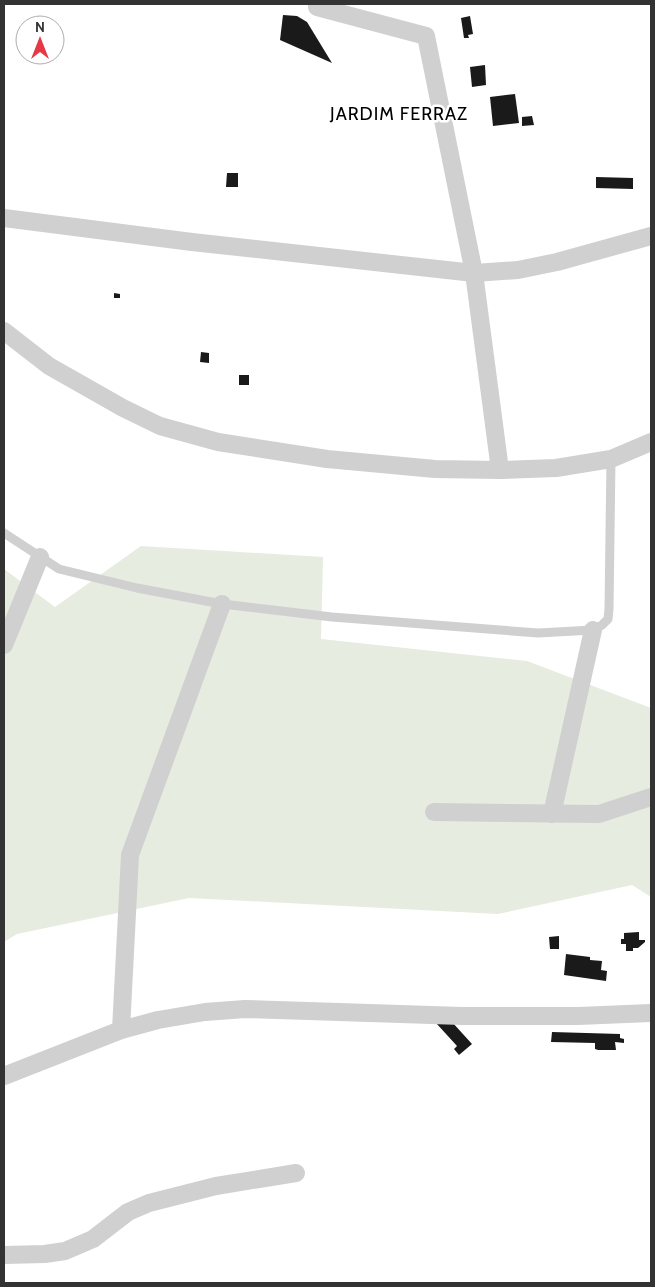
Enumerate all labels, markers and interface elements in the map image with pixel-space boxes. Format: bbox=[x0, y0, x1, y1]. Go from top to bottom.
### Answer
north arrow bbox=[15, 15, 65, 65]
text: N bbox=[35, 18, 45, 36]
district label: JARDIM FERRAZ bbox=[329, 103, 468, 125]

